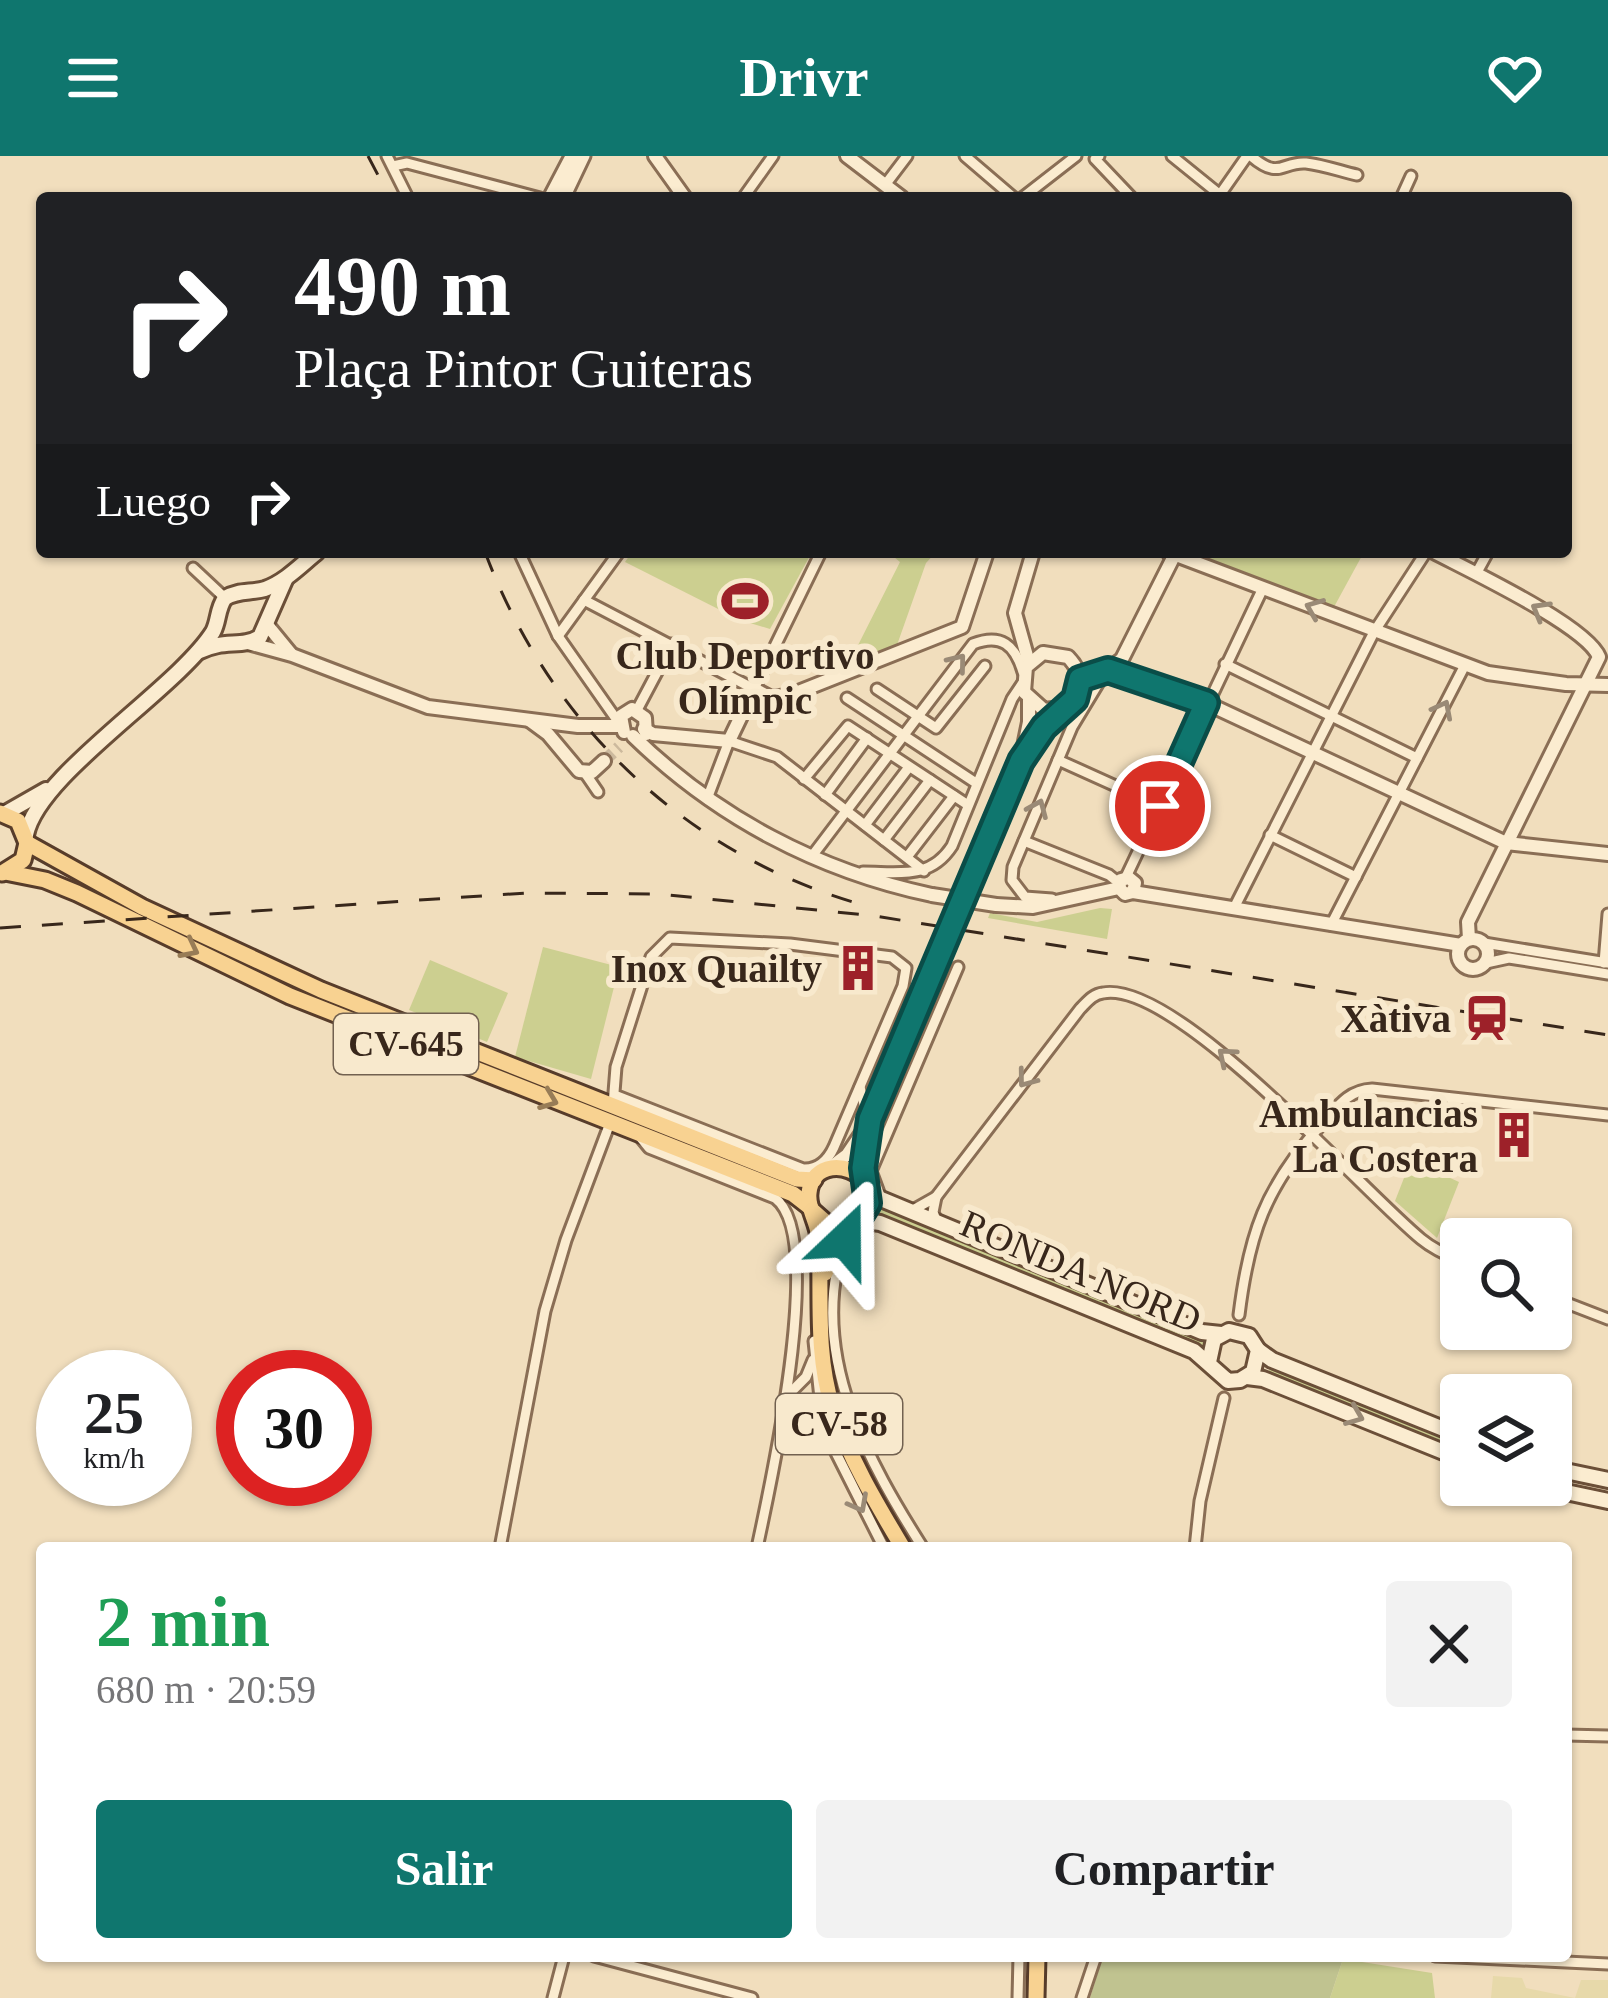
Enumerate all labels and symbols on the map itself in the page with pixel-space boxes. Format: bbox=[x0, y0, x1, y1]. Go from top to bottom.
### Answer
sports icon: Club Deportivo Olímpic bbox=[720, 576, 770, 626]
one-way arrow bbox=[1305, 598, 1326, 623]
one-way arrow bbox=[1531, 602, 1552, 624]
place label: Club Deportivo Olímpic bbox=[616, 634, 874, 723]
one-way arrow bbox=[944, 654, 965, 676]
one-way arrow bbox=[1428, 699, 1451, 721]
pin bbox=[1109, 755, 1211, 857]
one-way arrow bbox=[1023, 799, 1047, 821]
one-way arrow bbox=[178, 934, 199, 958]
building icon: Inox Quailty bbox=[833, 943, 883, 993]
place label: Inox Quailty bbox=[611, 947, 822, 991]
station icon: Xàtiva bbox=[1462, 993, 1512, 1043]
place label: Xàtiva bbox=[1341, 997, 1451, 1040]
road number: CV-645 bbox=[334, 1014, 478, 1074]
one-way arrow bbox=[1218, 1048, 1240, 1070]
one-way arrow bbox=[1019, 1066, 1041, 1088]
one-way arrow bbox=[538, 1086, 559, 1110]
place label: Ambulancias La Costera bbox=[1259, 1092, 1478, 1180]
building icon: Ambulancias La Costera bbox=[1489, 1110, 1539, 1160]
position arrow bbox=[782, 1177, 908, 1303]
street label: RONDA NORD bbox=[954, 1201, 1208, 1341]
speed limit sign: 30 bbox=[216, 1350, 372, 1506]
road number: CV-58 bbox=[776, 1394, 902, 1454]
one-way arrow bbox=[1343, 1402, 1364, 1426]
one-way arrow bbox=[845, 1491, 868, 1512]

